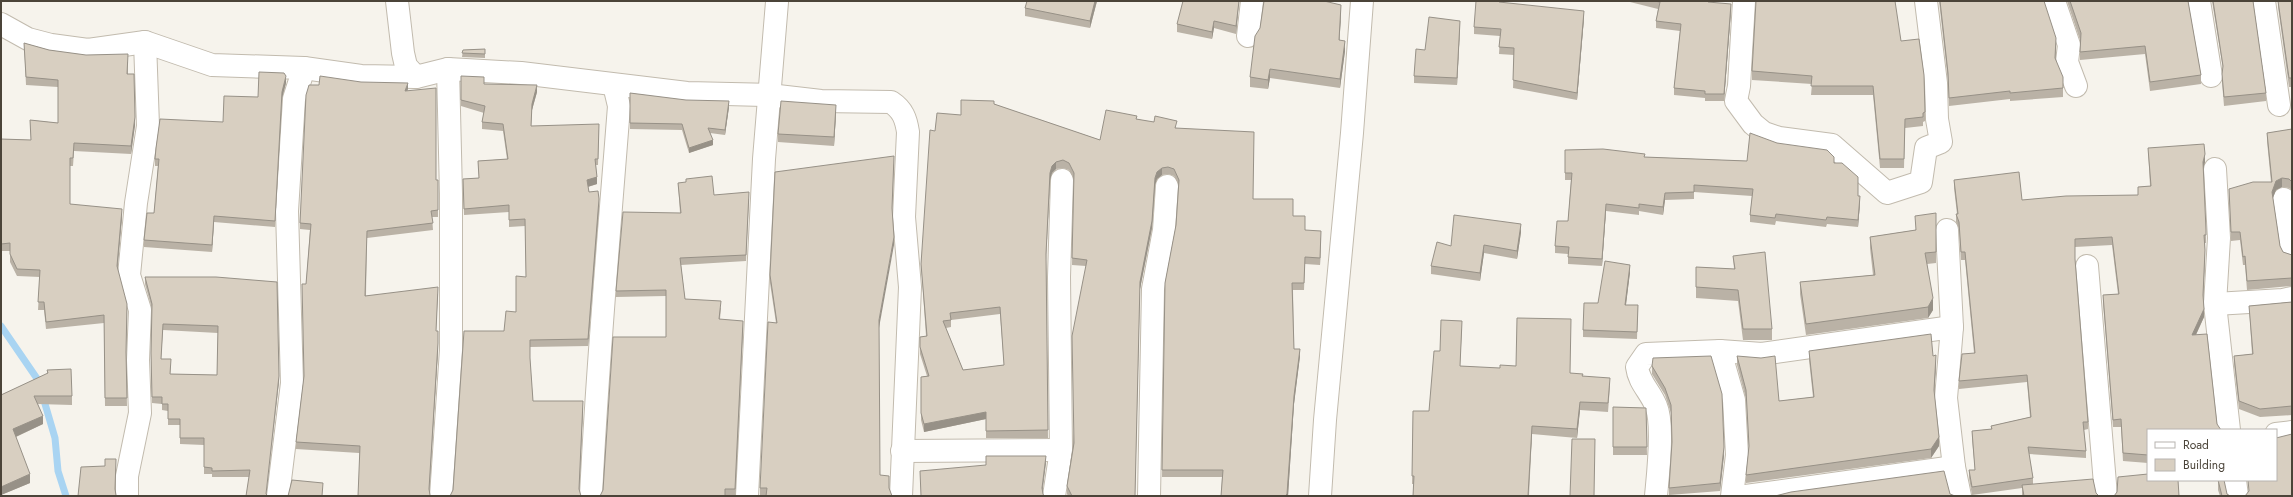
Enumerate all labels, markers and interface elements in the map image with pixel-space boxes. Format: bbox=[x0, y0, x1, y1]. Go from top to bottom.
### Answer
legend bbox=[2147, 429, 2277, 481]
text: Road bbox=[2183, 436, 2209, 454]
text: Building bbox=[2183, 456, 2225, 474]

